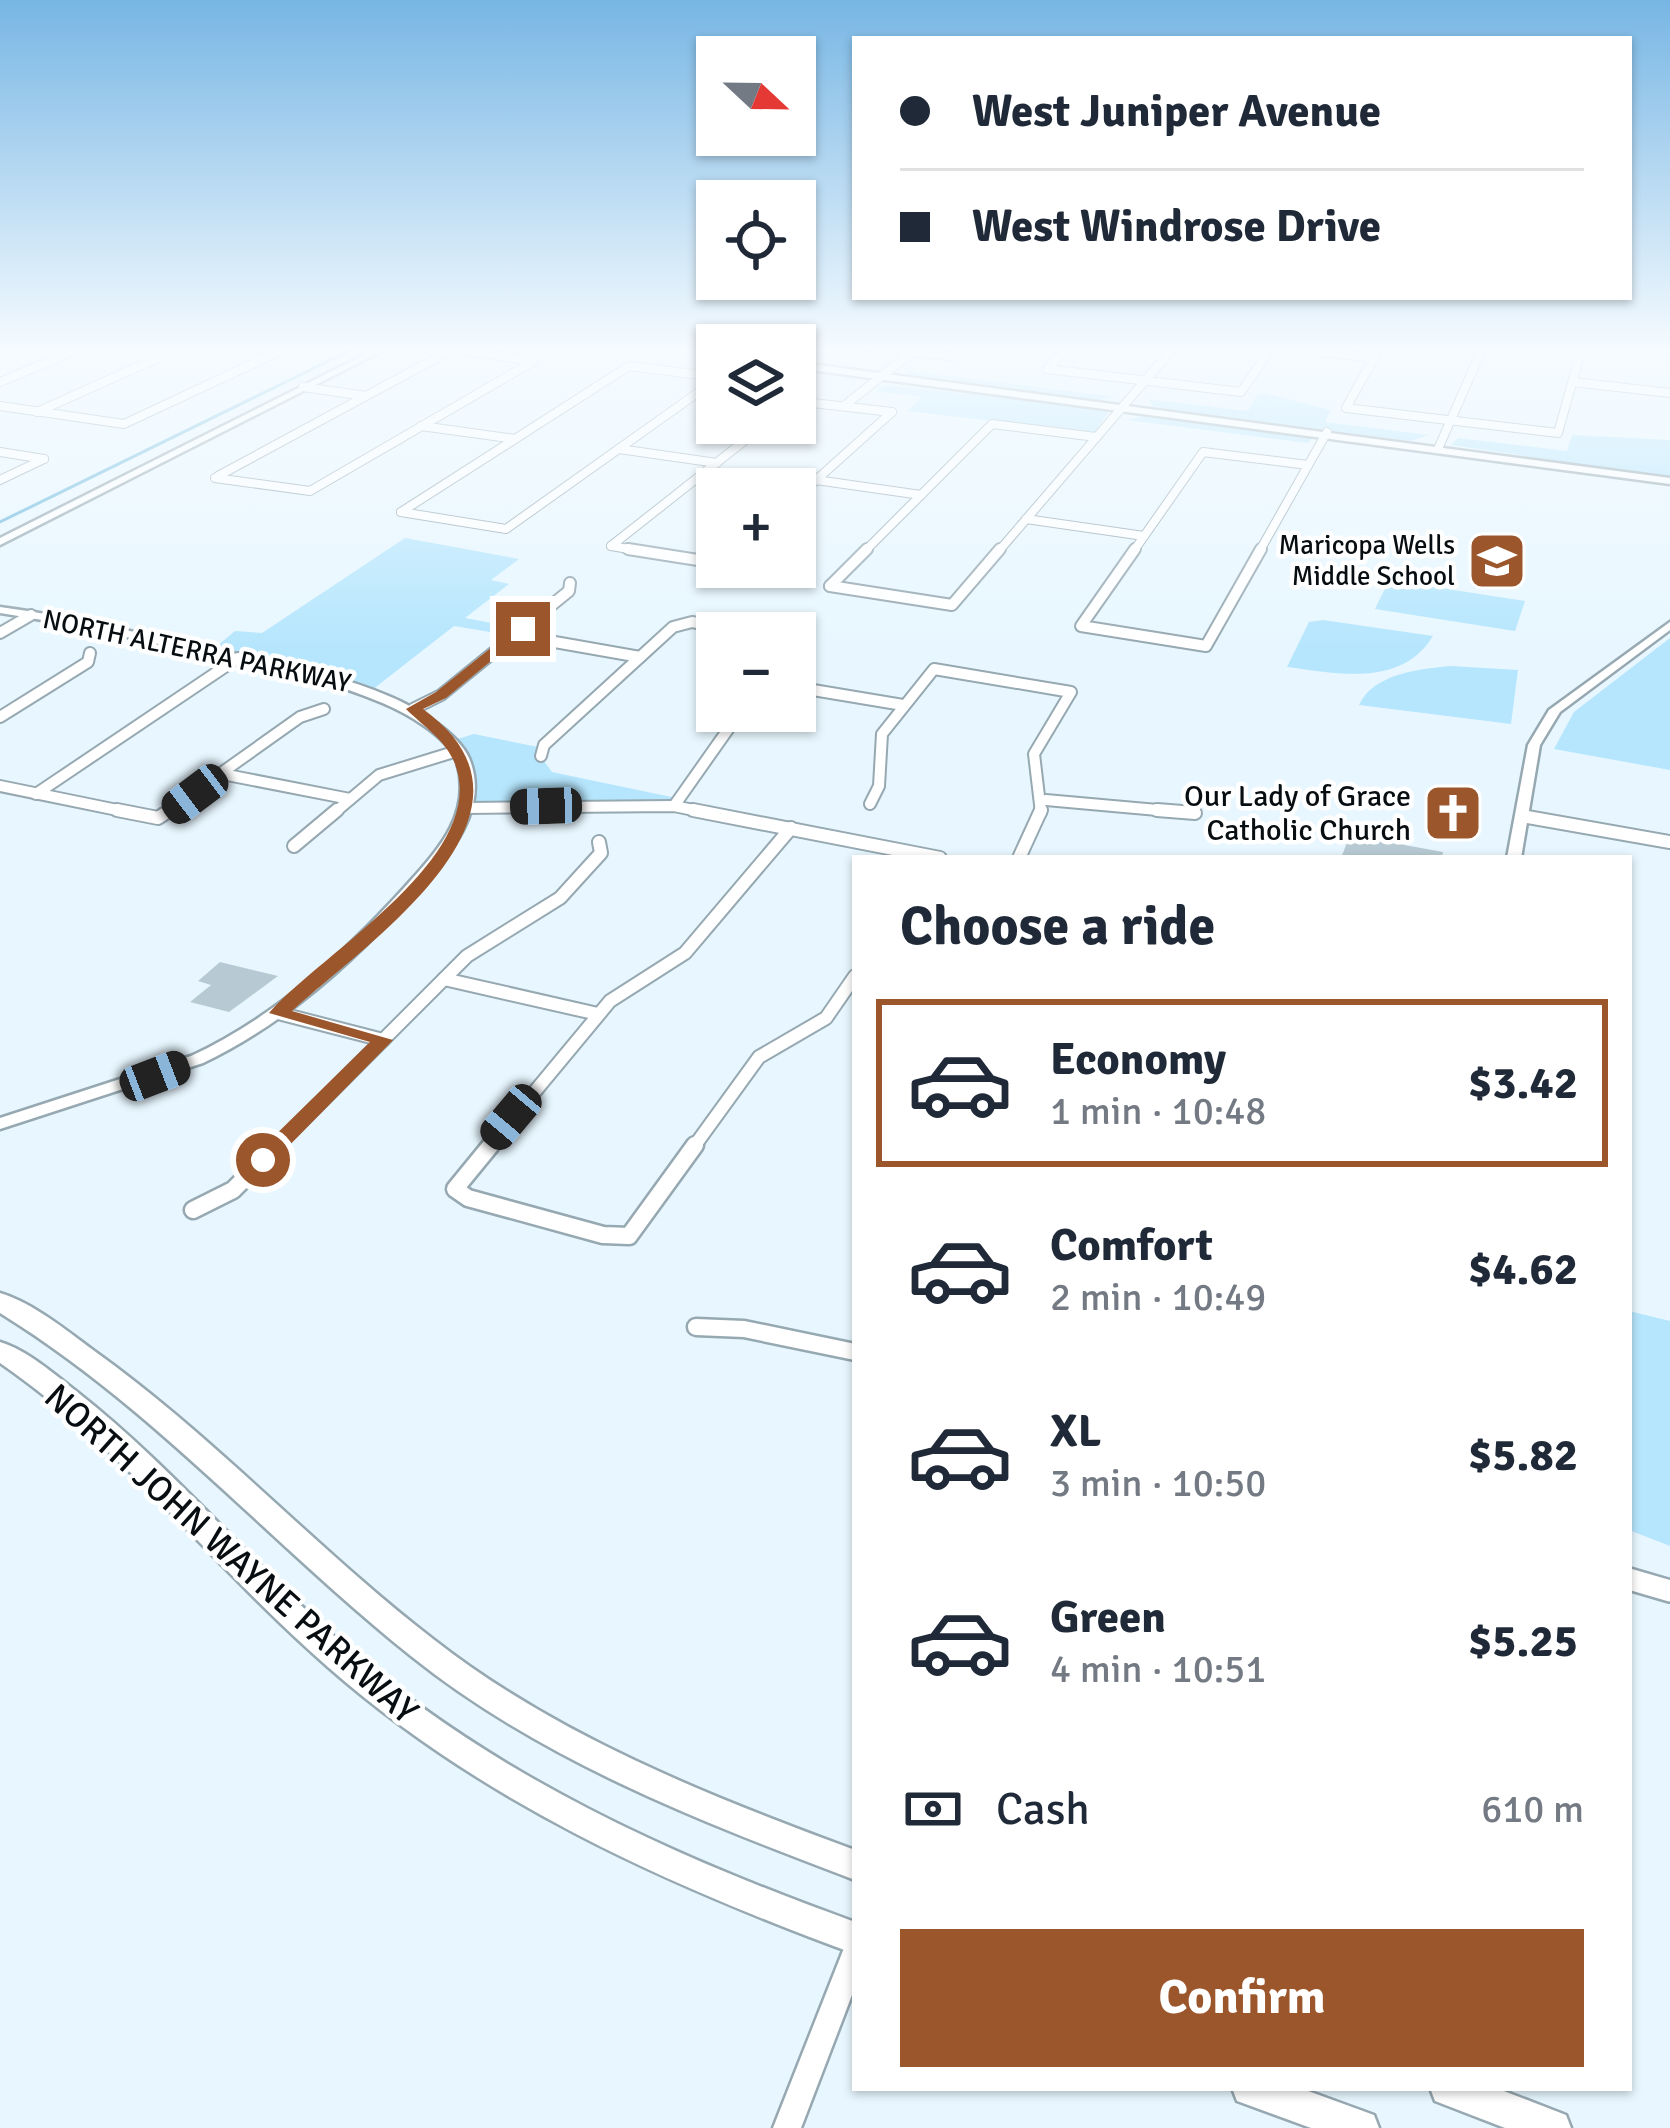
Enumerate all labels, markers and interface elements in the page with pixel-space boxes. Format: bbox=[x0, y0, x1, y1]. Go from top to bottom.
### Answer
north arrow bbox=[696, 36, 816, 156]
map controls bbox=[696, 36, 816, 732]
text: West Juniper Avenue bbox=[972, 84, 1381, 139]
button: locate bbox=[696, 180, 816, 300]
text: West Windrose Drive bbox=[972, 199, 1381, 254]
button: layers bbox=[696, 324, 816, 444]
button: + bbox=[696, 468, 816, 588]
place label: Maricopa Wells Middle School bbox=[1278, 529, 1455, 593]
school or university icon: Maricopa Wells Middle School bbox=[1466, 530, 1528, 592]
route end bbox=[496, 602, 550, 656]
street label: NORTH ALTERRA PARKWAY bbox=[40, 603, 354, 700]
button: − bbox=[696, 612, 816, 732]
car bbox=[155, 758, 235, 830]
place label: Our Lady of Grace Catholic Church bbox=[1184, 778, 1411, 849]
church icon: Our Lady of Grace Catholic Church bbox=[1422, 782, 1484, 844]
car bbox=[509, 787, 583, 825]
text: Choose a ride bbox=[900, 893, 1215, 960]
icon: car bbox=[906, 1029, 1014, 1137]
text: Economy bbox=[1050, 1032, 1226, 1087]
car bbox=[115, 1046, 195, 1106]
text: $3.42 bbox=[1468, 1056, 1578, 1111]
car bbox=[474, 1078, 548, 1156]
text: 1 min · 10:48 bbox=[1050, 1087, 1266, 1135]
route start bbox=[236, 1133, 290, 1187]
icon: car bbox=[906, 1215, 1014, 1323]
text: Comfort bbox=[1050, 1218, 1213, 1273]
text: $4.62 bbox=[1468, 1242, 1578, 1297]
text: 2 min · 10:49 bbox=[1050, 1273, 1266, 1321]
street label: NORTH JOHN WAYNE PARKWAY bbox=[35, 1374, 427, 1734]
icon: car bbox=[906, 1401, 1014, 1509]
text: XL bbox=[1050, 1404, 1101, 1459]
text: $5.82 bbox=[1468, 1428, 1578, 1483]
text: 3 min · 10:50 bbox=[1050, 1459, 1266, 1507]
icon: car bbox=[906, 1587, 1014, 1695]
text: Green bbox=[1050, 1590, 1166, 1645]
text: $5.25 bbox=[1468, 1614, 1578, 1669]
text: 4 min · 10:51 bbox=[1050, 1645, 1266, 1693]
icon: cash bbox=[900, 1776, 966, 1842]
text: Cash bbox=[996, 1782, 1090, 1837]
text: 610 m bbox=[1481, 1785, 1584, 1833]
button: Confirm bbox=[900, 1929, 1584, 2067]

